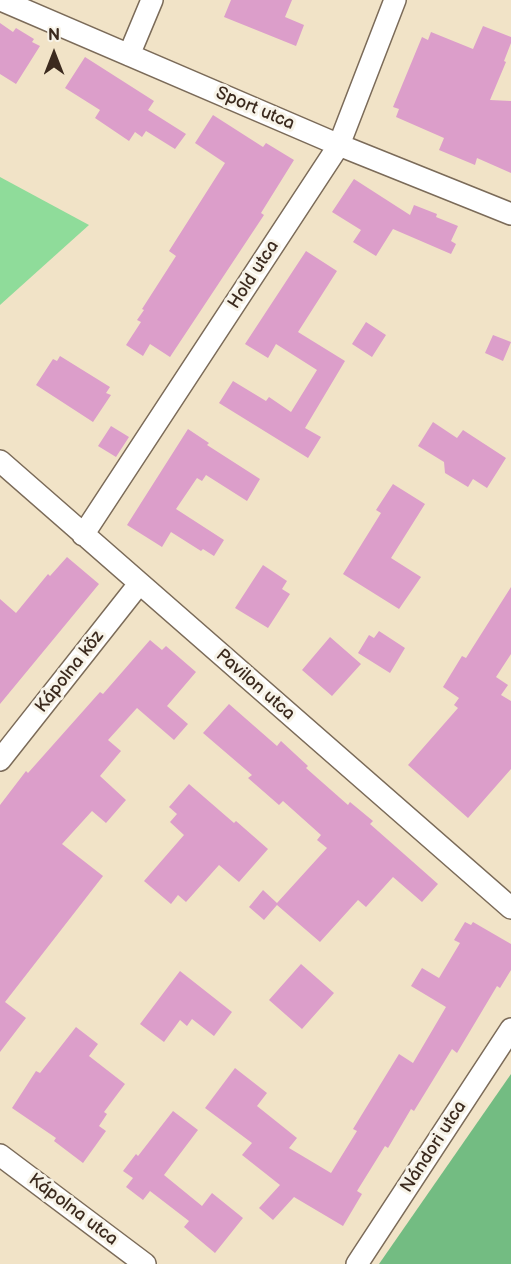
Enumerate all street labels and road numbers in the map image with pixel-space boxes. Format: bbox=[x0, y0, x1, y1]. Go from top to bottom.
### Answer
street label: Sport utca bbox=[212, 83, 298, 135]
street label: Hold utca bbox=[224, 237, 284, 313]
street label: Kápolna köz bbox=[31, 627, 109, 717]
street label: Pavilon utca bbox=[211, 645, 299, 725]
street label: Nándori utca bbox=[396, 1097, 472, 1197]
street label: Kápolna utca bbox=[24, 1169, 122, 1251]

